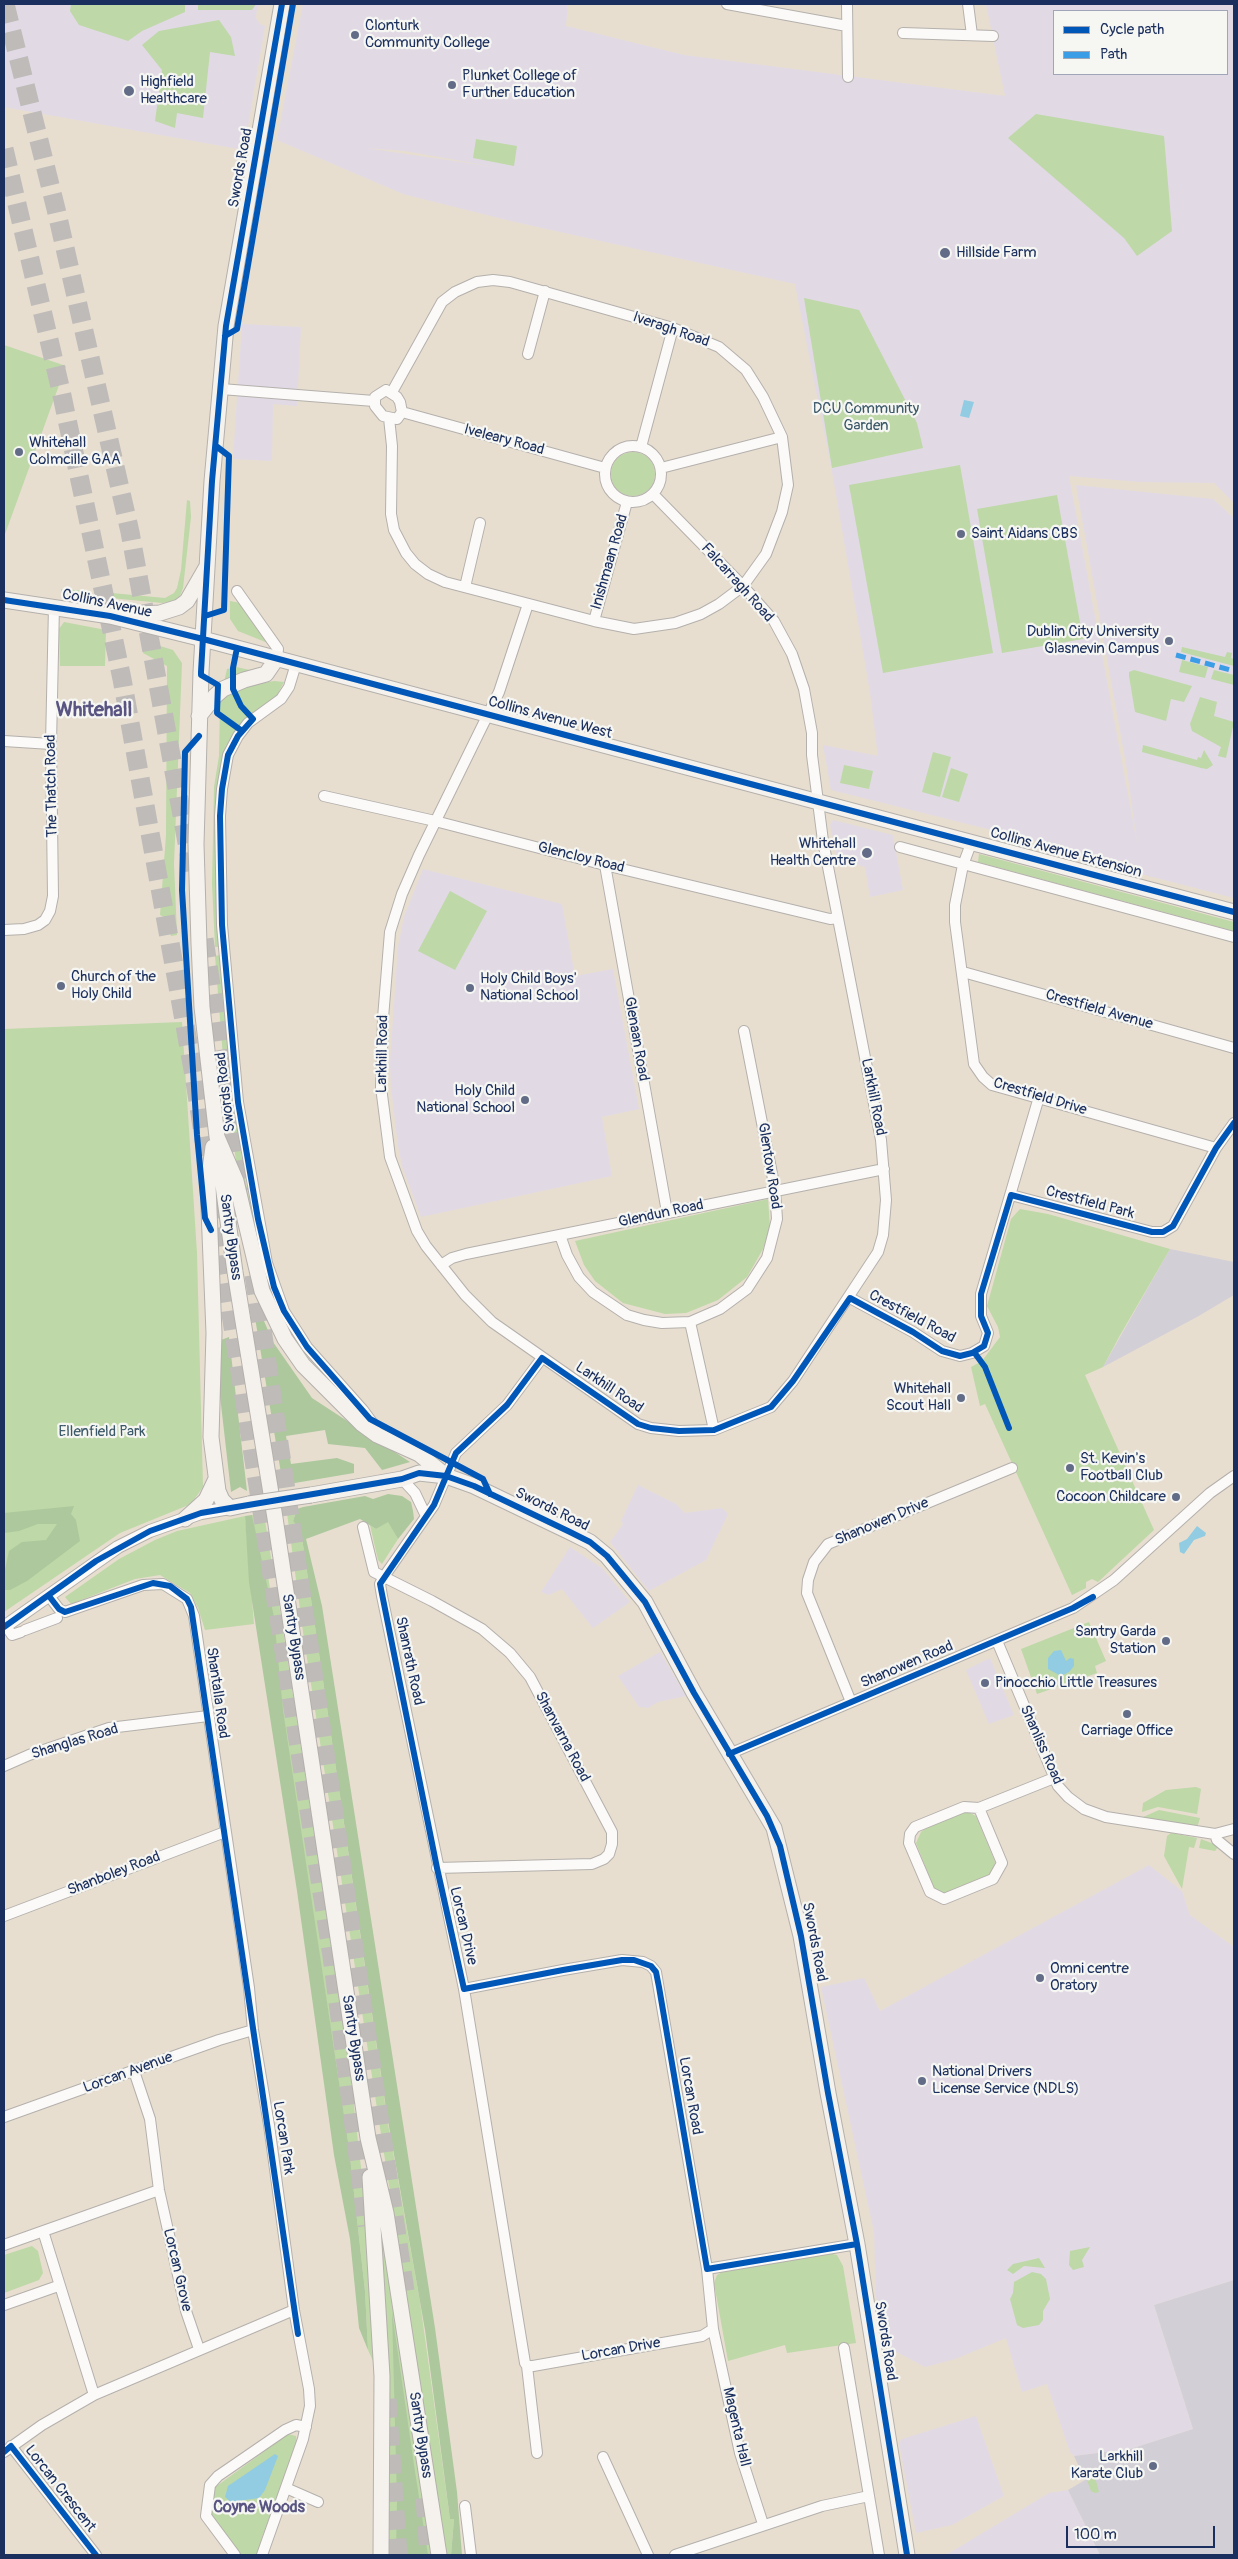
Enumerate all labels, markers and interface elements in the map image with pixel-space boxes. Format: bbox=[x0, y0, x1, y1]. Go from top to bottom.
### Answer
legend bbox=[1053, 10, 1228, 75]
place label: Clonturk Community College bbox=[365, 17, 490, 52]
text: Cycle path bbox=[1100, 20, 1164, 39]
marker: Clonturk Community College bbox=[349, 29, 361, 41]
text: Path bbox=[1100, 45, 1127, 64]
place label: Plunket College of Further Education bbox=[462, 67, 577, 102]
place label: Highfield Healthcare bbox=[140, 73, 207, 108]
marker: Plunket College of Further Education bbox=[446, 79, 458, 91]
marker: Highfield Healthcare bbox=[122, 84, 136, 98]
street label: Swords Road bbox=[225, 127, 257, 209]
place label: Hillside Farm bbox=[956, 244, 1037, 262]
marker: Hillside Farm bbox=[938, 246, 952, 260]
street label: Iveragh Road bbox=[630, 309, 712, 351]
park label: DCU Community Garden bbox=[813, 400, 919, 435]
street label: Iveleary Road bbox=[462, 421, 546, 459]
place label: Whitehall Colmcille GAA bbox=[29, 434, 121, 469]
marker: Whitehall Colmcille GAA bbox=[13, 446, 25, 458]
street label: Inishmaan Road bbox=[588, 512, 632, 612]
place label: Saint Aidans CBS bbox=[971, 525, 1078, 543]
marker: Saint Aidans CBS bbox=[955, 528, 967, 540]
street label: Falcarragh Road bbox=[697, 540, 777, 626]
street label: Collins Avenue bbox=[61, 586, 153, 622]
place label: Dublin City University Glasnevin Campus bbox=[1027, 623, 1159, 658]
marker: Dublin City University Glasnevin Campus bbox=[1163, 635, 1175, 647]
street label: Collins Avenue West bbox=[486, 693, 614, 743]
district label: Whitehall bbox=[56, 699, 132, 723]
street label: The Thatch Road bbox=[42, 734, 62, 838]
street label: Collins Avenue Extension bbox=[988, 824, 1144, 882]
place label: Whitehall Health Centre bbox=[770, 835, 856, 870]
street label: Glencloy Road bbox=[536, 839, 626, 877]
marker: Whitehall Health Centre bbox=[860, 846, 874, 860]
place label: Church of the Holy Child bbox=[71, 968, 156, 1003]
place label: Holy Child Boys' National School bbox=[480, 970, 579, 1005]
marker: Church of the Holy Child bbox=[55, 980, 67, 992]
marker: Holy Child Boys' National School bbox=[464, 982, 476, 994]
street label: Crestfield Avenue bbox=[1043, 986, 1155, 1034]
street label: Glenaan Road bbox=[620, 995, 652, 1083]
street label: Larkhill Road bbox=[373, 1015, 393, 1093]
street label: Swords Road bbox=[212, 1051, 240, 1133]
street label: Larkhill Road bbox=[857, 1057, 889, 1137]
street label: Crestfield Drive bbox=[991, 1074, 1089, 1120]
place label: Holy Child National School bbox=[416, 1082, 515, 1117]
marker: Holy Child National School bbox=[519, 1094, 531, 1106]
street label: Glentow Road bbox=[753, 1122, 785, 1210]
street label: Crestfield Park bbox=[1044, 1183, 1136, 1223]
street label: Santry Bypass bbox=[215, 1193, 245, 1281]
street label: Glendun Road bbox=[617, 1196, 705, 1232]
street label: Crestfield Road bbox=[865, 1287, 959, 1347]
street label: Larkhill Road bbox=[571, 1359, 647, 1417]
place label: Whitehall Scout Hall bbox=[886, 1380, 951, 1415]
marker: Whitehall Scout Hall bbox=[955, 1392, 967, 1404]
park label: Ellenfield Park bbox=[58, 1423, 146, 1441]
place label: St. Kevin's Football Club bbox=[1080, 1450, 1163, 1485]
marker: St. Kevin's Football Club bbox=[1064, 1462, 1076, 1474]
street label: Swords Road bbox=[512, 1484, 592, 1536]
place label: Cocoon Childcare bbox=[1056, 1488, 1166, 1506]
marker: Cocoon Childcare bbox=[1170, 1491, 1182, 1503]
street label: Shanowen Drive bbox=[832, 1494, 932, 1550]
street label: Santry Bypass bbox=[277, 1593, 309, 1681]
street label: Shanrath Road bbox=[391, 1615, 427, 1707]
place label: Santry Garda Station bbox=[1075, 1623, 1156, 1658]
marker: Santry Garda Station bbox=[1160, 1635, 1172, 1647]
street label: Shanowen Road bbox=[858, 1637, 956, 1693]
street label: Shantalla Road bbox=[202, 1646, 232, 1740]
place label: Pinocchio Little Treasures bbox=[995, 1674, 1157, 1692]
marker: Pinocchio Little Treasures bbox=[979, 1677, 991, 1689]
street label: Shanvarna Road bbox=[531, 1689, 593, 1785]
street label: Shanliss Road bbox=[1016, 1703, 1066, 1787]
marker: Carriage Office bbox=[1121, 1708, 1133, 1720]
street label: Shanglas Road bbox=[29, 1720, 121, 1764]
place label: Carriage Office bbox=[1081, 1722, 1173, 1740]
street label: Shanboley Road bbox=[65, 1848, 163, 1900]
street label: Lorcan Drive bbox=[445, 1885, 481, 1967]
street label: Swords Road bbox=[797, 1901, 831, 1983]
place label: Omni centre Oratory bbox=[1050, 1960, 1129, 1995]
marker: Omni centre Oratory bbox=[1034, 1972, 1046, 1984]
street label: Santry Bypass bbox=[337, 1994, 369, 2082]
street label: Lorcan Avenue bbox=[81, 2048, 175, 2098]
street label: Lorcan Road bbox=[674, 2056, 706, 2136]
place label: National Drivers License Service (NDLS) bbox=[932, 2063, 1079, 2098]
marker: National Drivers License Service (NDLS) bbox=[916, 2075, 928, 2087]
street label: Lorcan Park bbox=[268, 2100, 298, 2176]
street label: Lorcan Grove bbox=[159, 2227, 195, 2313]
street label: Swords Road bbox=[870, 2300, 900, 2382]
street label: Lorcan Drive bbox=[580, 2334, 662, 2366]
street label: Magenta Hall bbox=[718, 2386, 754, 2468]
street label: Santry Bypass bbox=[404, 2391, 436, 2479]
street label: Lorcan Crescent bbox=[21, 2442, 99, 2536]
place label: Larkhill Karate Club bbox=[1071, 2448, 1143, 2483]
marker: Larkhill Karate Club bbox=[1147, 2460, 1159, 2472]
district label: Coyne Woods bbox=[213, 2498, 305, 2518]
scale bar bbox=[1068, 2516, 1217, 2548]
text: 100 m bbox=[1074, 2525, 1117, 2544]

